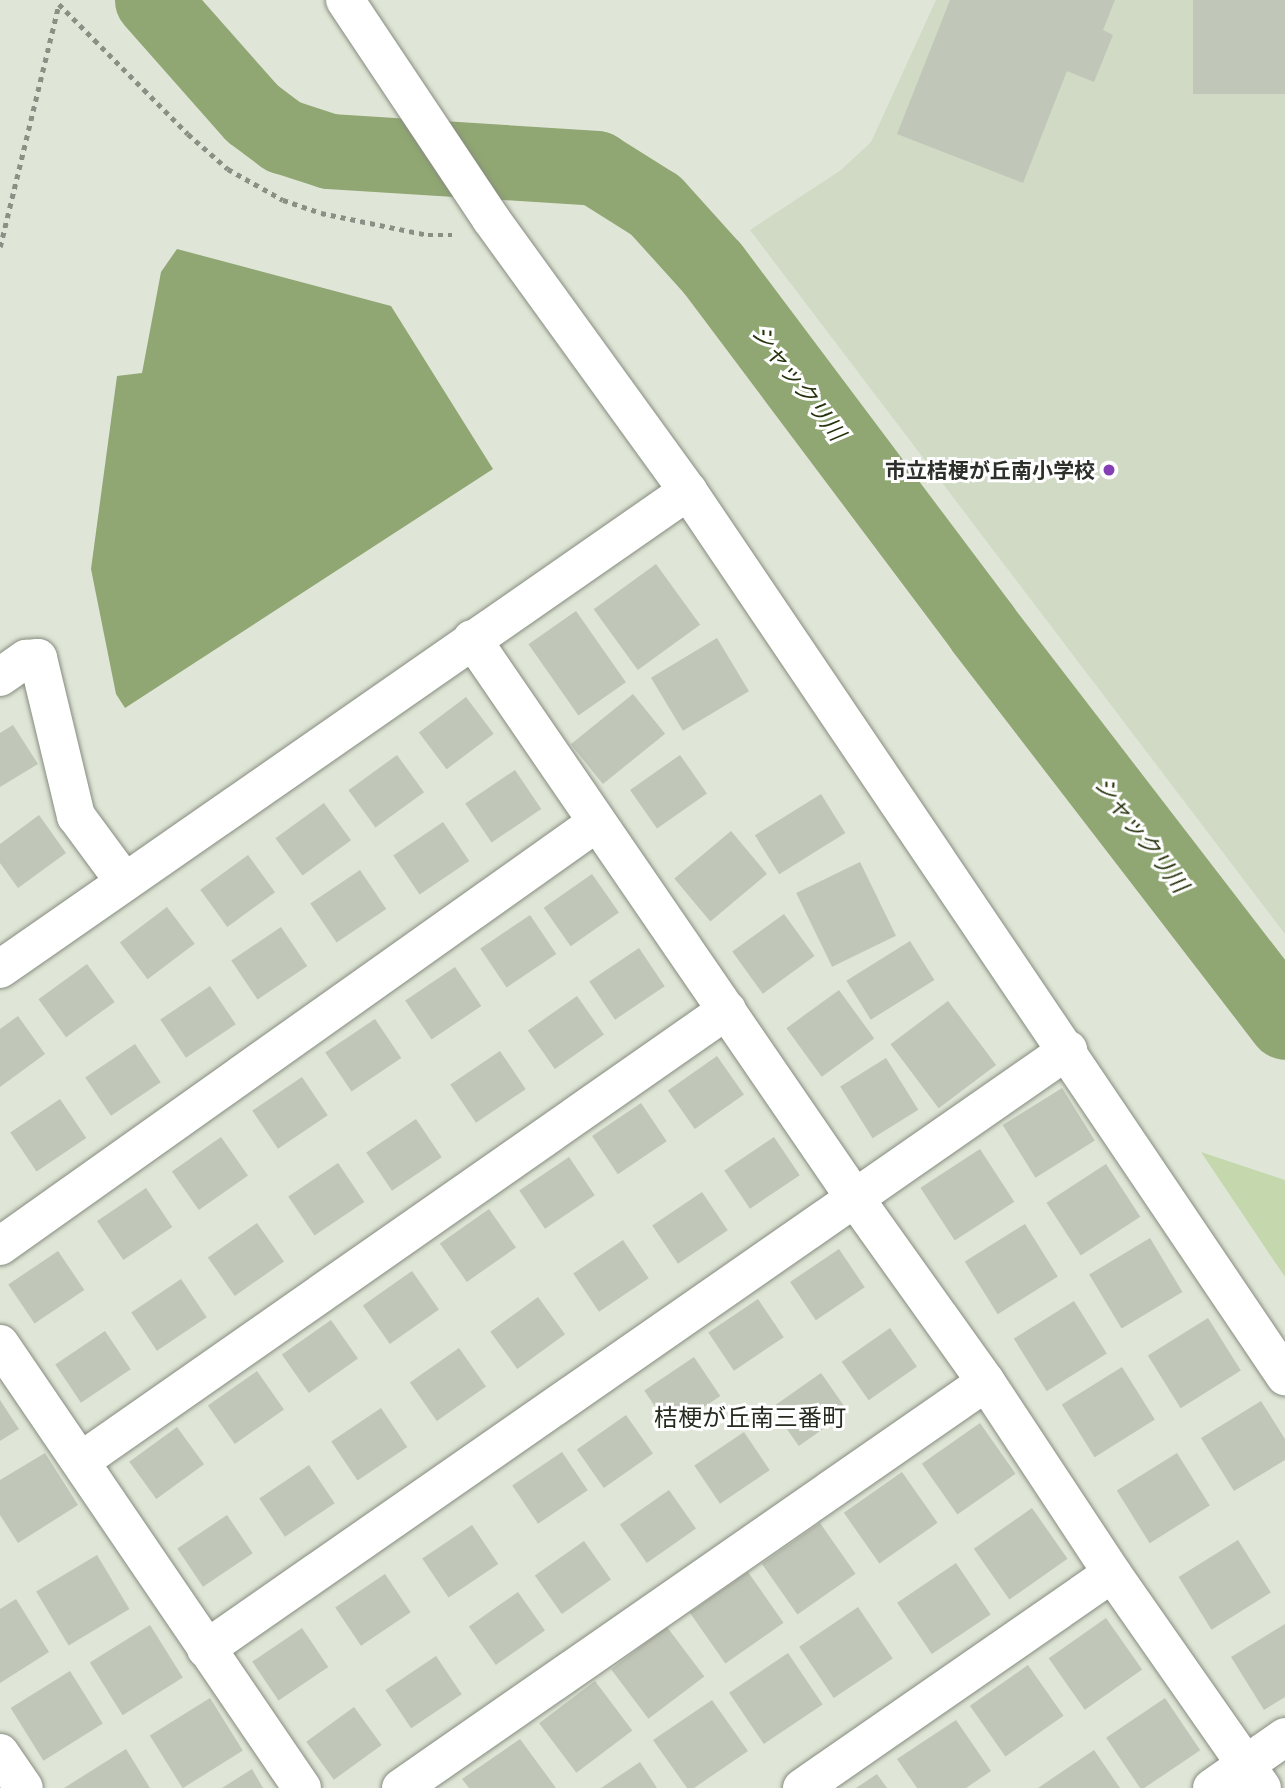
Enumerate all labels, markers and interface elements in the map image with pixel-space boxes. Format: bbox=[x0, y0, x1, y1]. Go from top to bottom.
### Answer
water label: シャックリ川 bbox=[746, 319, 852, 445]
place label: 市立桔梗が丘南小学校 bbox=[885, 457, 1095, 483]
marker: 市立桔梗が丘南小学校 bbox=[1101, 462, 1117, 478]
water label: シャックリ川 bbox=[1089, 771, 1195, 897]
district label: 桔梗が丘南三番町 bbox=[654, 1403, 846, 1431]

